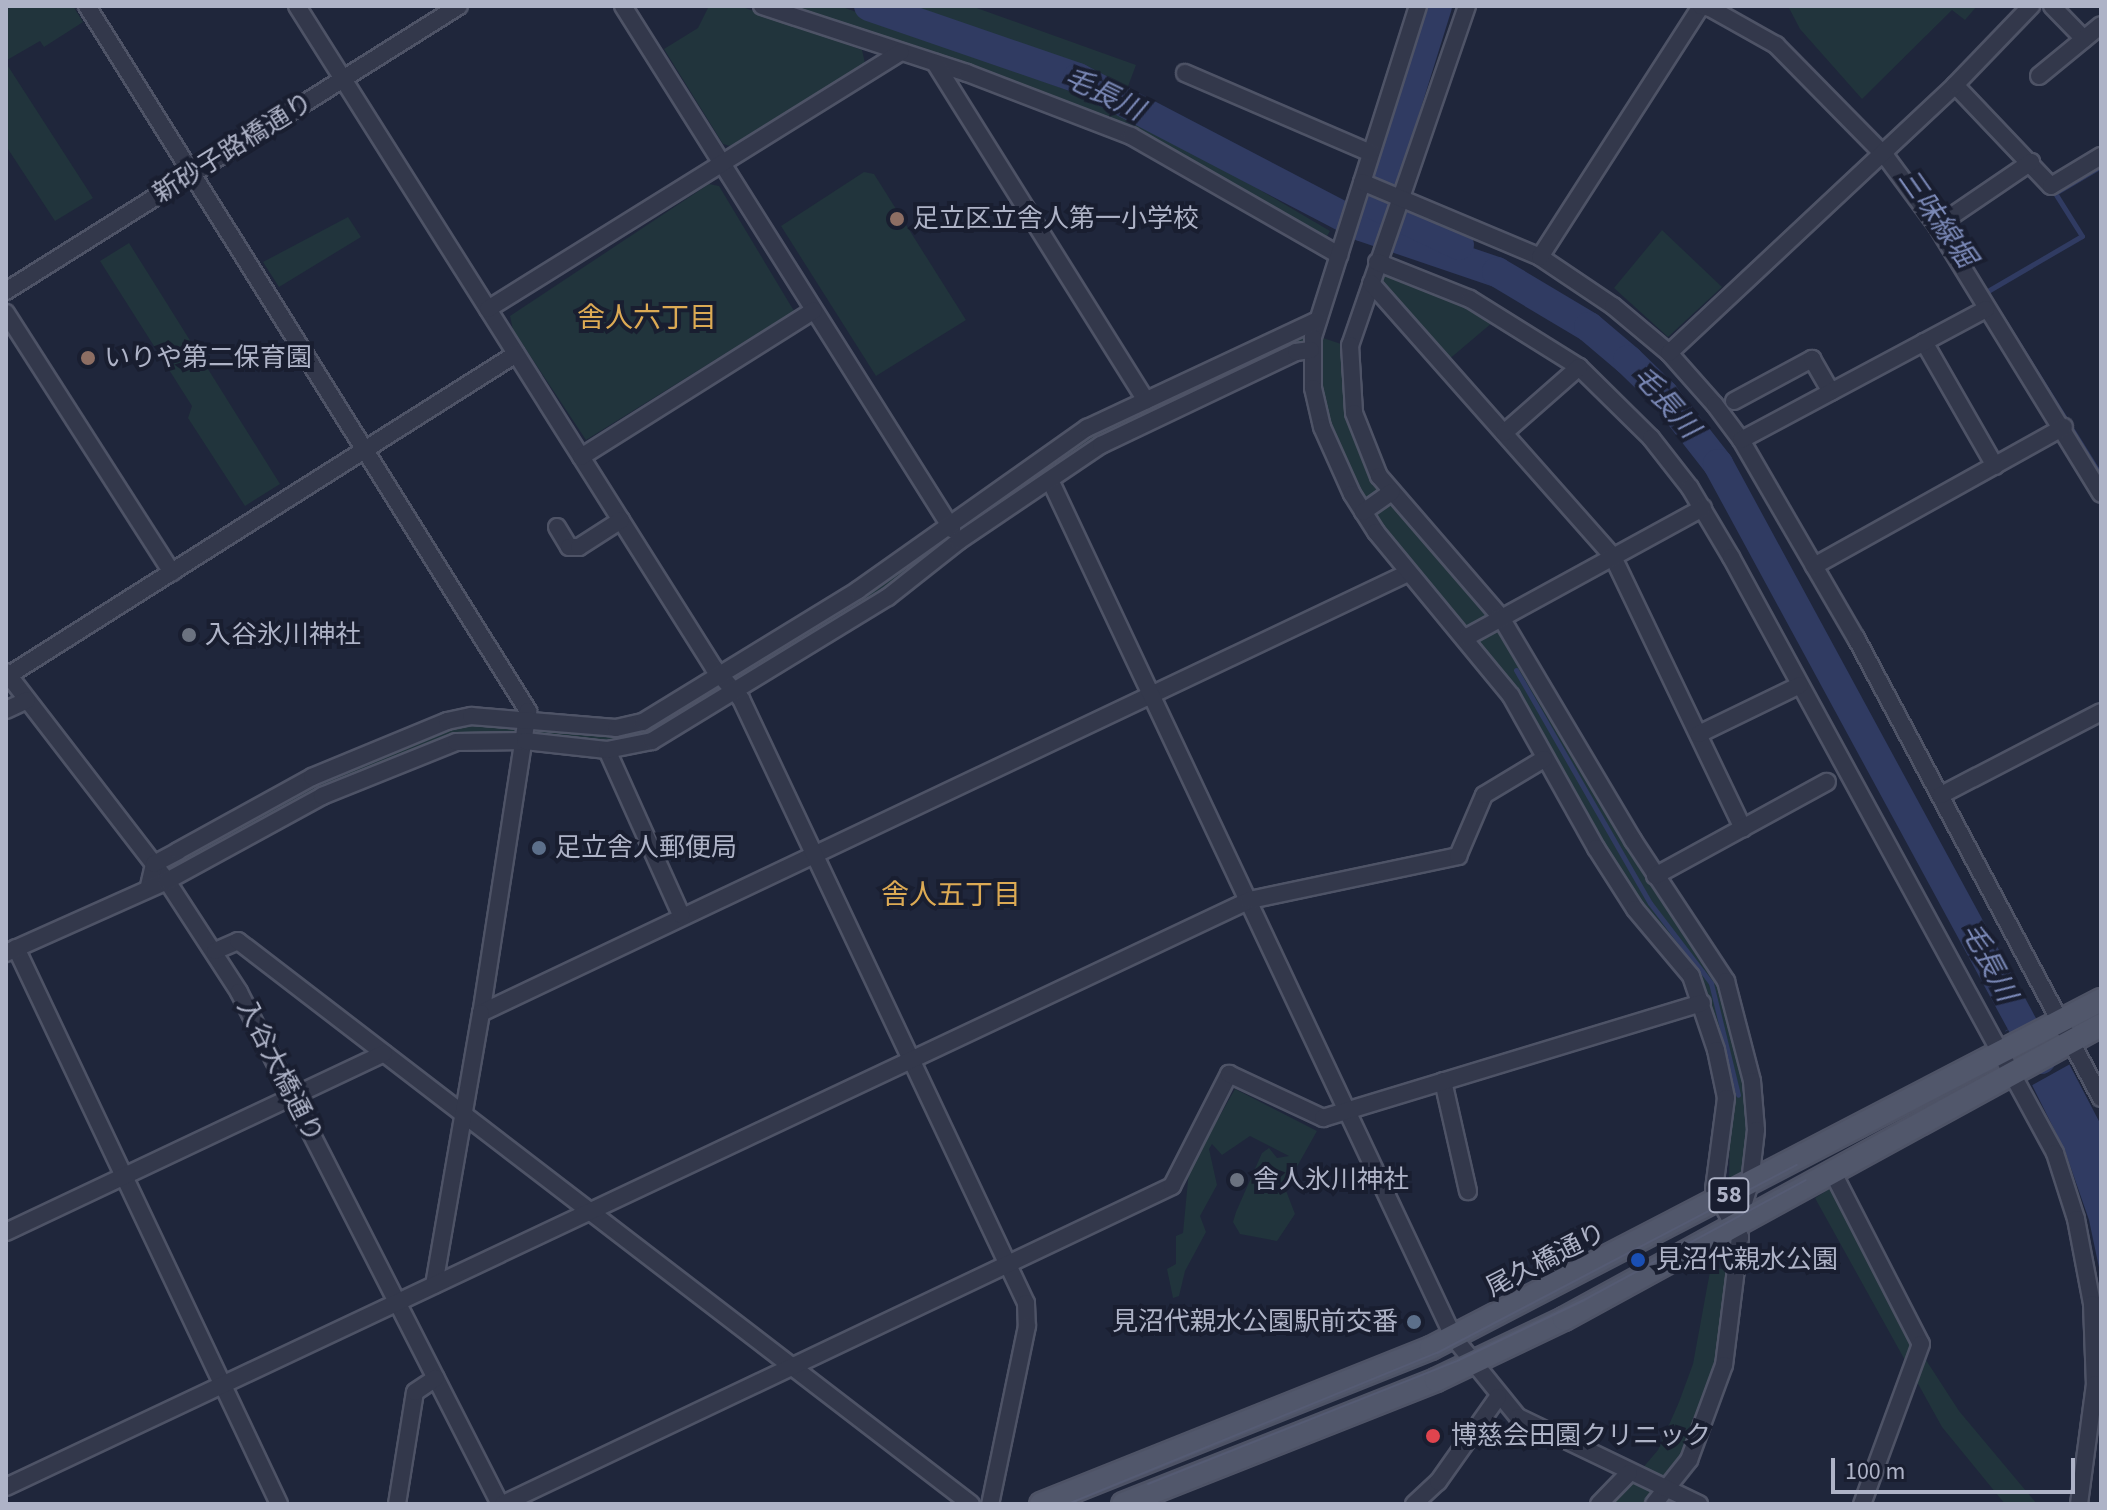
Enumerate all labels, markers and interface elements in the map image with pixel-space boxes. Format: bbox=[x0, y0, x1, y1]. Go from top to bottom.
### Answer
water label: 毛長川 bbox=[1059, 60, 1149, 128]
street label: 新砂子路橋通り bbox=[148, 87, 318, 209]
water label: 三味線堀 bbox=[1891, 162, 1983, 274]
place label: 足立区立舎人第一小学校 bbox=[913, 203, 1199, 235]
marker: 足立区立舎人第一小学校 bbox=[888, 210, 906, 228]
district label: 舎人六丁目 bbox=[577, 301, 717, 335]
place label: いりや第二保育園 bbox=[104, 342, 312, 374]
marker: いりや第二保育園 bbox=[79, 349, 97, 367]
water label: 毛長川 bbox=[1626, 359, 1706, 445]
place label: 入谷氷川神社 bbox=[205, 619, 361, 651]
marker: 入谷氷川神社 bbox=[180, 626, 198, 644]
place label: 足立舎人郵便局 bbox=[555, 832, 737, 864]
marker: 足立舎人郵便局 bbox=[530, 839, 548, 857]
district label: 舎人五丁目 bbox=[881, 878, 1021, 912]
water label: 毛長川 bbox=[1954, 917, 2024, 1007]
street label: 入谷大橋通り bbox=[231, 994, 329, 1148]
place label: 舎人氷川神社 bbox=[1253, 1164, 1409, 1196]
marker: 舎人氷川神社 bbox=[1228, 1171, 1246, 1189]
road number: 58 bbox=[1707, 1175, 1751, 1215]
street label: 尾久橋通り bbox=[1481, 1217, 1611, 1303]
place label: 見沼代親水公園 bbox=[1656, 1244, 1838, 1276]
marker: 見沼代親水公園 bbox=[1627, 1249, 1649, 1271]
place label: 見沼代親水公園駅前交番 bbox=[1112, 1306, 1398, 1338]
marker: 見沼代親水公園駅前交番 bbox=[1405, 1313, 1423, 1331]
place label: 博慈会田園クリニック bbox=[1451, 1420, 1711, 1452]
marker: 博慈会田園クリニック bbox=[1422, 1425, 1444, 1447]
scale bar bbox=[1835, 1442, 2079, 1492]
text: 100 m bbox=[1845, 1454, 1905, 1489]

